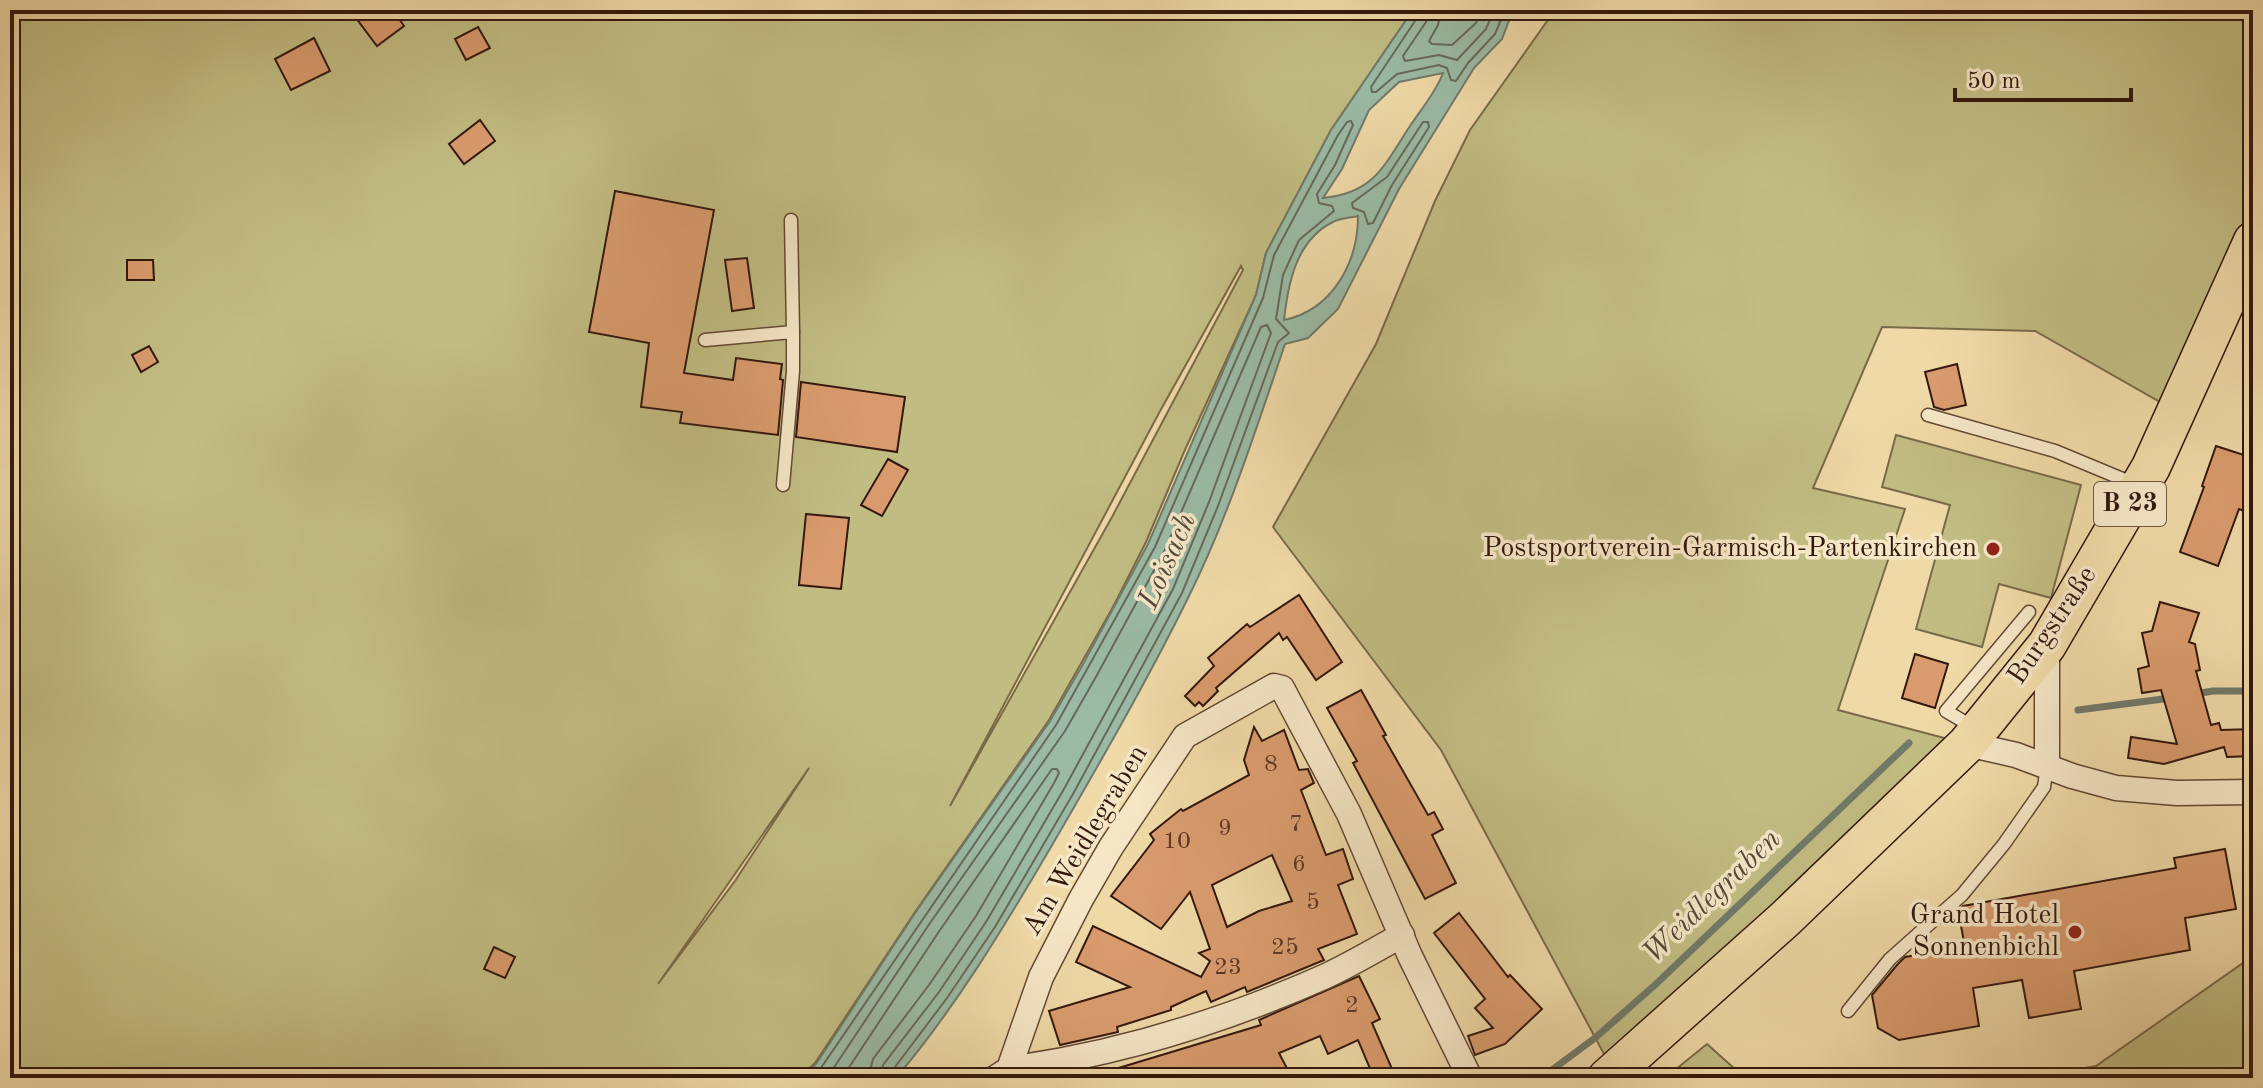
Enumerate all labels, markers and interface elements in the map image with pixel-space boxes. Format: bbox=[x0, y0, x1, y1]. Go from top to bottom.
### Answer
scale bar bbox=[1955, 52, 2131, 102]
text: 50 m bbox=[1967, 70, 2021, 94]
road number: B 23 bbox=[2094, 482, 2166, 526]
water label: Loisach bbox=[1133, 509, 1202, 614]
place label: Postsportverein-Garmisch-Partenkirchen bbox=[1483, 535, 1977, 563]
marker: Postsportverein-Garmisch-Partenkirchen bbox=[1984, 540, 2002, 558]
street label: Burgstraße bbox=[2003, 562, 2103, 690]
street label: Am Weidlegraben bbox=[1018, 741, 1154, 941]
house number: 8 bbox=[1264, 753, 1278, 777]
house number: 7 bbox=[1289, 813, 1303, 837]
house number: 9 bbox=[1218, 817, 1232, 841]
water label: Weidlegraben bbox=[1637, 824, 1787, 970]
house number: 10 bbox=[1163, 830, 1191, 854]
house number: 6 bbox=[1292, 853, 1306, 877]
house number: 5 bbox=[1306, 891, 1320, 915]
place label: Grand Hotel Sonnenbichl bbox=[1910, 902, 2059, 962]
marker: Grand Hotel Sonnenbichl bbox=[2066, 923, 2084, 941]
house number: 25 bbox=[1271, 936, 1299, 960]
house number: 23 bbox=[1214, 956, 1242, 980]
house number: 2 bbox=[1345, 994, 1359, 1018]

